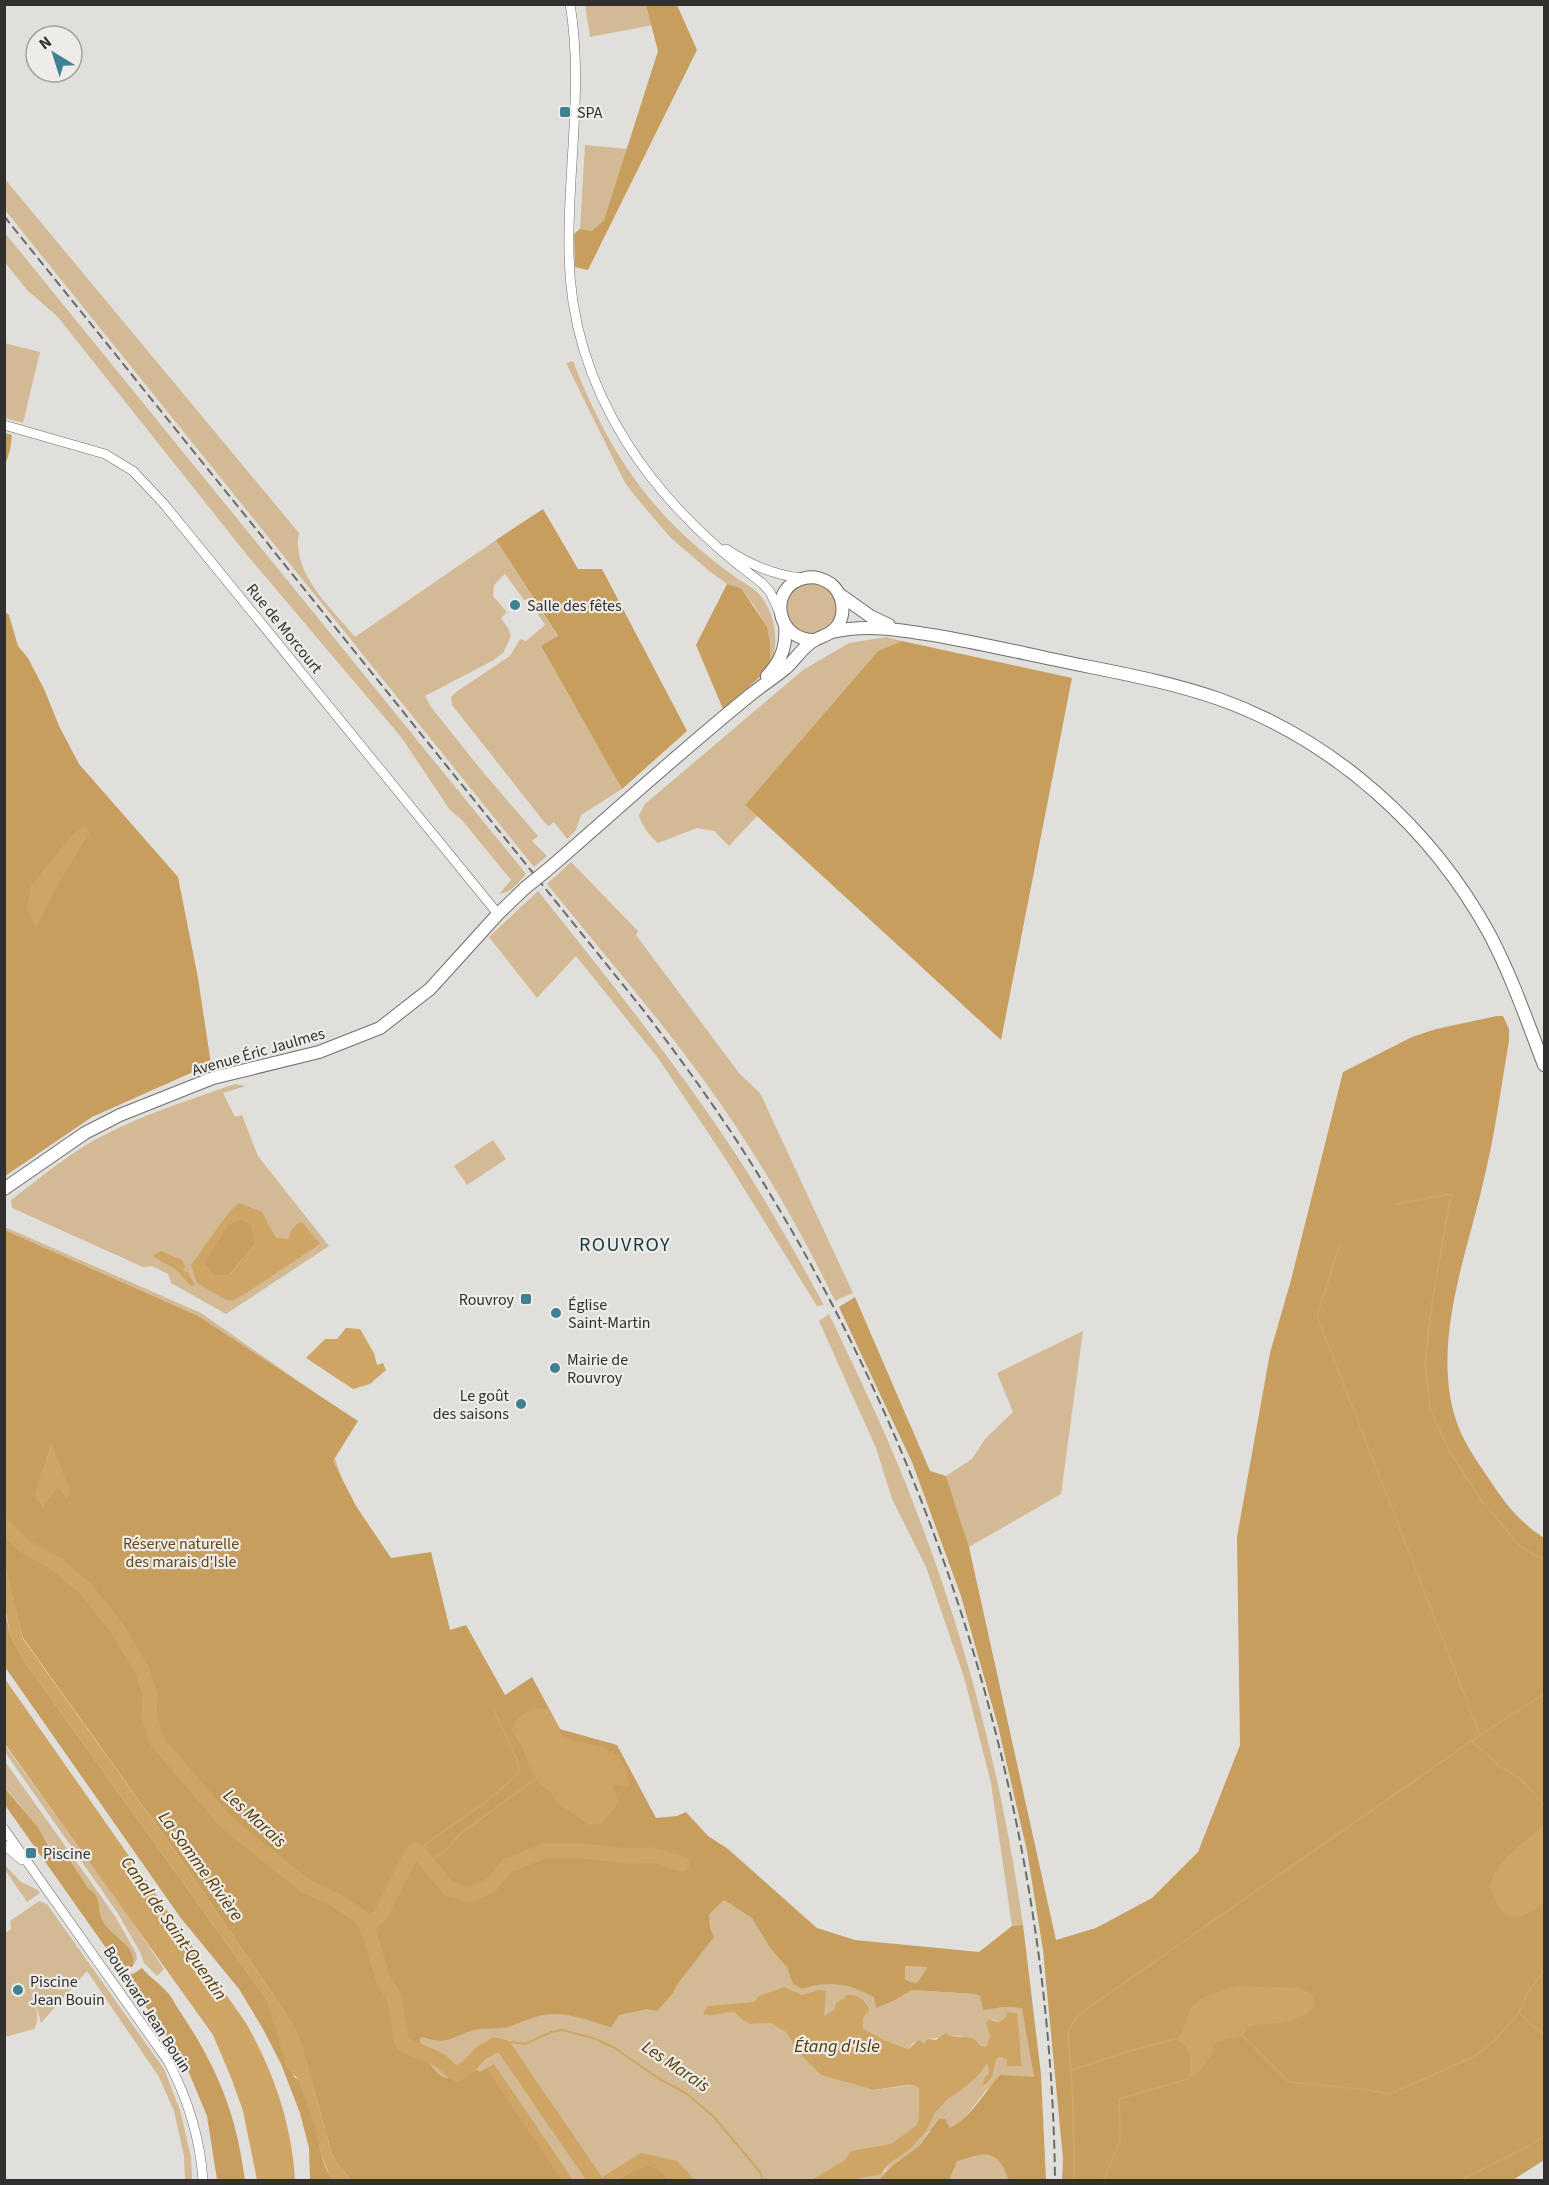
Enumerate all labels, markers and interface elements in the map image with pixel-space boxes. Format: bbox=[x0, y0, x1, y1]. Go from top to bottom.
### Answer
north arrow bbox=[24, 24, 84, 84]
text: N bbox=[34, 31, 56, 55]
place label: SPA bbox=[577, 102, 603, 124]
marker: SPA bbox=[558, 105, 572, 119]
street label: Rue de Morcourt bbox=[241, 579, 328, 679]
place label: Salle des fêtes bbox=[527, 595, 622, 617]
marker: Salle des fêtes bbox=[508, 598, 522, 612]
street label: Avenue Éric Jaulmes bbox=[189, 1022, 328, 1081]
district label: ROUVROY bbox=[579, 1231, 671, 1259]
place label: Rouvroy bbox=[459, 1289, 515, 1311]
marker: Rouvroy bbox=[519, 1292, 533, 1306]
place label: Église Saint-Martin bbox=[568, 1294, 651, 1334]
marker: Église Saint-Martin bbox=[549, 1306, 563, 1320]
place label: Mairie de Rouvroy bbox=[567, 1349, 628, 1389]
marker: Mairie de Rouvroy bbox=[548, 1361, 562, 1375]
place label: Le goût des saisons bbox=[433, 1385, 510, 1425]
marker: Le goût des saisons bbox=[514, 1397, 528, 1411]
park label: Réserve naturelle des marais d'Isle bbox=[123, 1533, 239, 1573]
water label: Les Marais bbox=[218, 1783, 292, 1853]
water label: La Somme Rivière bbox=[152, 1806, 249, 1927]
place label: Piscine bbox=[43, 1843, 91, 1865]
marker: Piscine bbox=[24, 1846, 38, 1860]
water label: Canal de Saint-Quentin bbox=[115, 1851, 233, 2005]
street label: Boulevard Jean Bouin bbox=[98, 1942, 196, 2077]
place label: Piscine Jean Bouin bbox=[30, 1971, 105, 2011]
marker: Piscine Jean Bouin bbox=[11, 1983, 25, 1997]
water label: Étang d'Isle bbox=[794, 2034, 880, 2059]
water label: Les Marais bbox=[637, 2035, 715, 2098]

